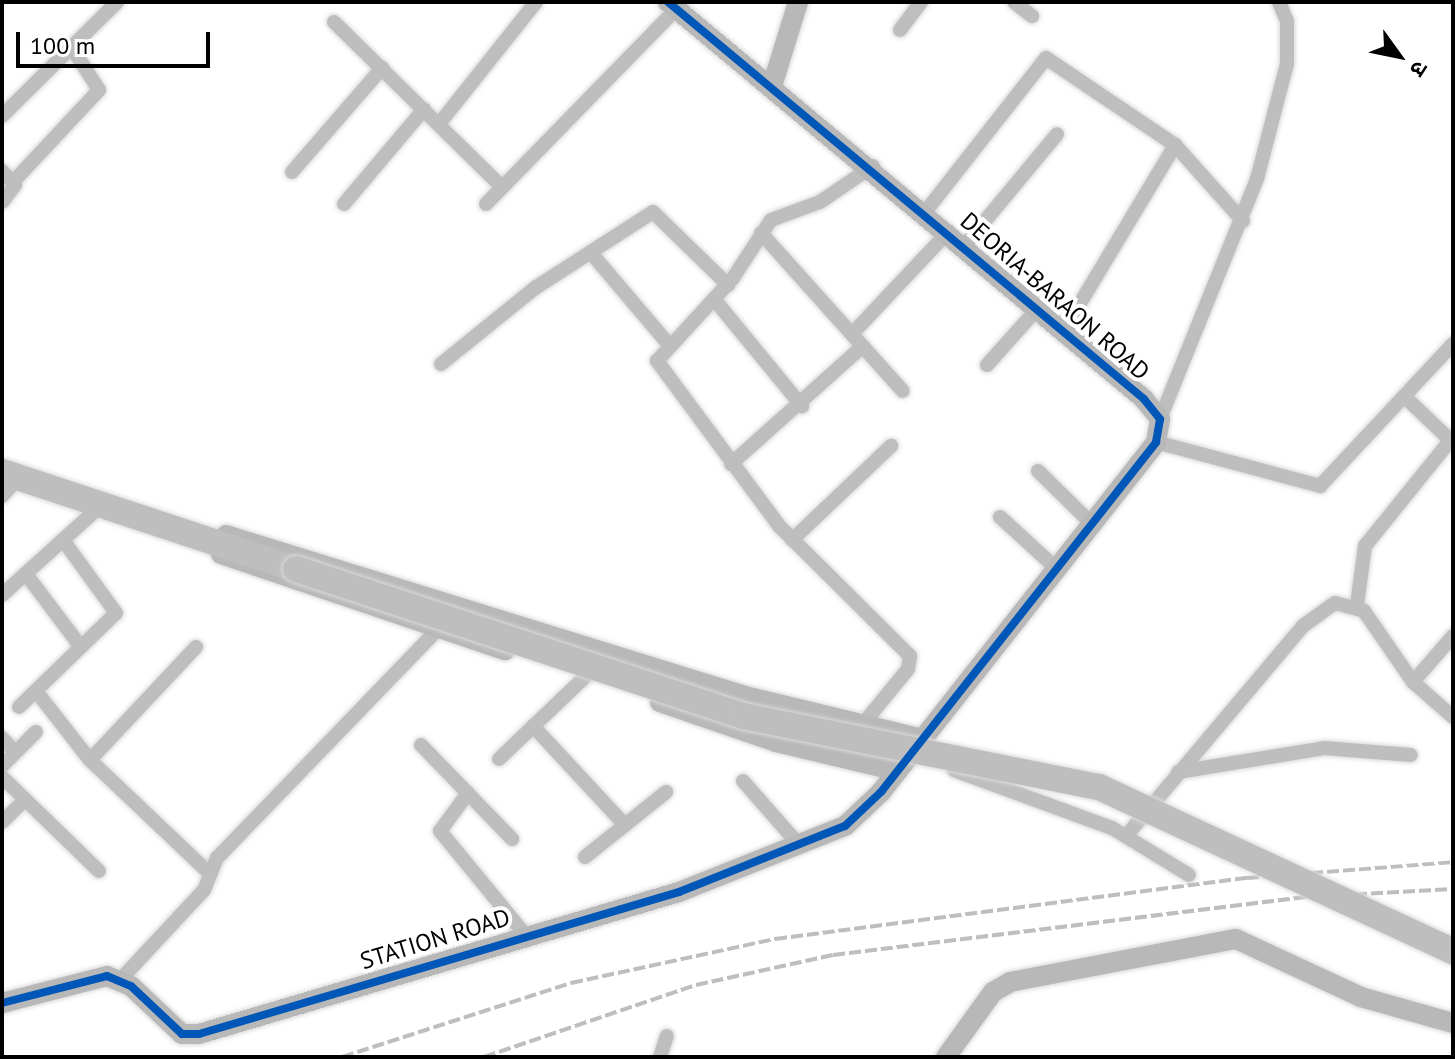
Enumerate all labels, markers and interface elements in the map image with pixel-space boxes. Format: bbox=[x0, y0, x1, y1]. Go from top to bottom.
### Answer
scale bar bbox=[20, 16, 214, 66]
north arrow bbox=[1359, 16, 1439, 96]
text: 100 m bbox=[30, 30, 95, 61]
text: उ bbox=[1404, 56, 1434, 82]
street label: DEORIA-BARAON ROAD bbox=[955, 206, 1155, 386]
street label: STATION ROAD bbox=[357, 903, 513, 975]

